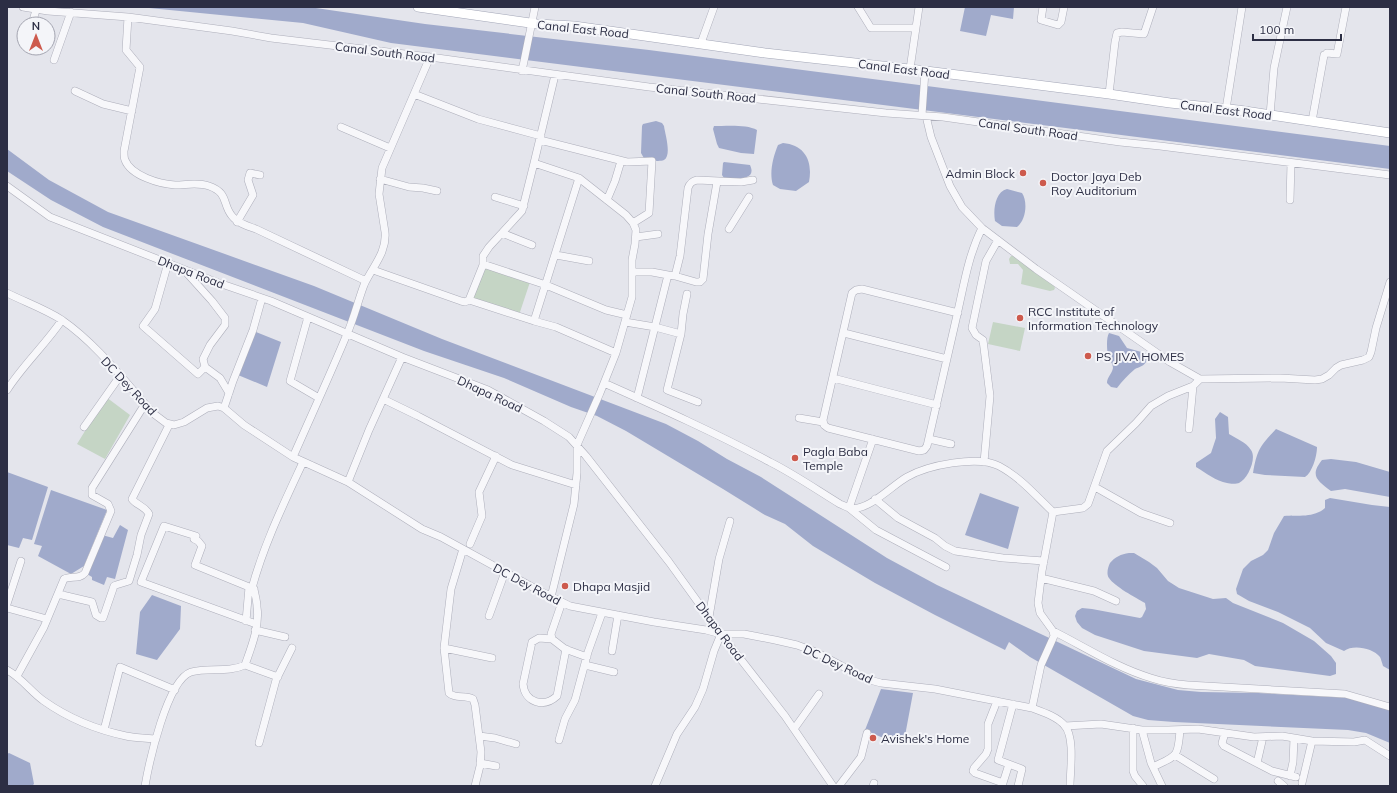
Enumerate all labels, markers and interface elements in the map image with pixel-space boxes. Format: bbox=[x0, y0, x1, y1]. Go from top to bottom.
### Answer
north arrow bbox=[16, 16, 56, 56]
scale bar bbox=[1253, 16, 1341, 42]
street label: Canal East Road bbox=[536, 17, 630, 41]
text: N bbox=[32, 19, 40, 33]
text: 100 m bbox=[1259, 22, 1294, 37]
street label: Canal South Road bbox=[334, 38, 436, 66]
street label: Canal East Road bbox=[857, 56, 951, 82]
street label: Canal South Road bbox=[655, 80, 757, 106]
street label: Canal East Road bbox=[1179, 97, 1273, 123]
street label: Canal South Road bbox=[977, 115, 1079, 143]
place label: Admin Block bbox=[945, 166, 1016, 181]
marker: Admin Block bbox=[1018, 168, 1028, 178]
place label: Doctor Jaya Deb Roy Auditorium bbox=[1051, 169, 1142, 198]
marker: Doctor Jaya Deb Roy Auditorium bbox=[1038, 178, 1048, 188]
street label: Dhapa Road bbox=[156, 252, 226, 292]
place label: RCC Institute of Information Technology bbox=[1028, 304, 1159, 333]
marker: RCC Institute of Information Technology bbox=[1015, 313, 1025, 323]
place label: PS JIVA HOMES bbox=[1096, 349, 1184, 364]
marker: PS JIVA HOMES bbox=[1083, 351, 1093, 361]
street label: DC Dey Road bbox=[98, 354, 160, 418]
street label: Dhapa Road bbox=[455, 372, 525, 416]
place label: Pagla Baba Temple bbox=[803, 444, 868, 473]
marker: Pagla Baba Temple bbox=[790, 453, 800, 463]
street label: DC Dey Road bbox=[491, 560, 563, 608]
place label: Dhapa Masjid bbox=[573, 579, 650, 594]
marker: Dhapa Masjid bbox=[560, 581, 570, 591]
street label: Dhapa Road bbox=[693, 598, 747, 664]
street label: DC Dey Road bbox=[801, 641, 875, 687]
place label: Avishek's Home bbox=[881, 731, 969, 746]
marker: Avishek's Home bbox=[868, 733, 878, 743]

